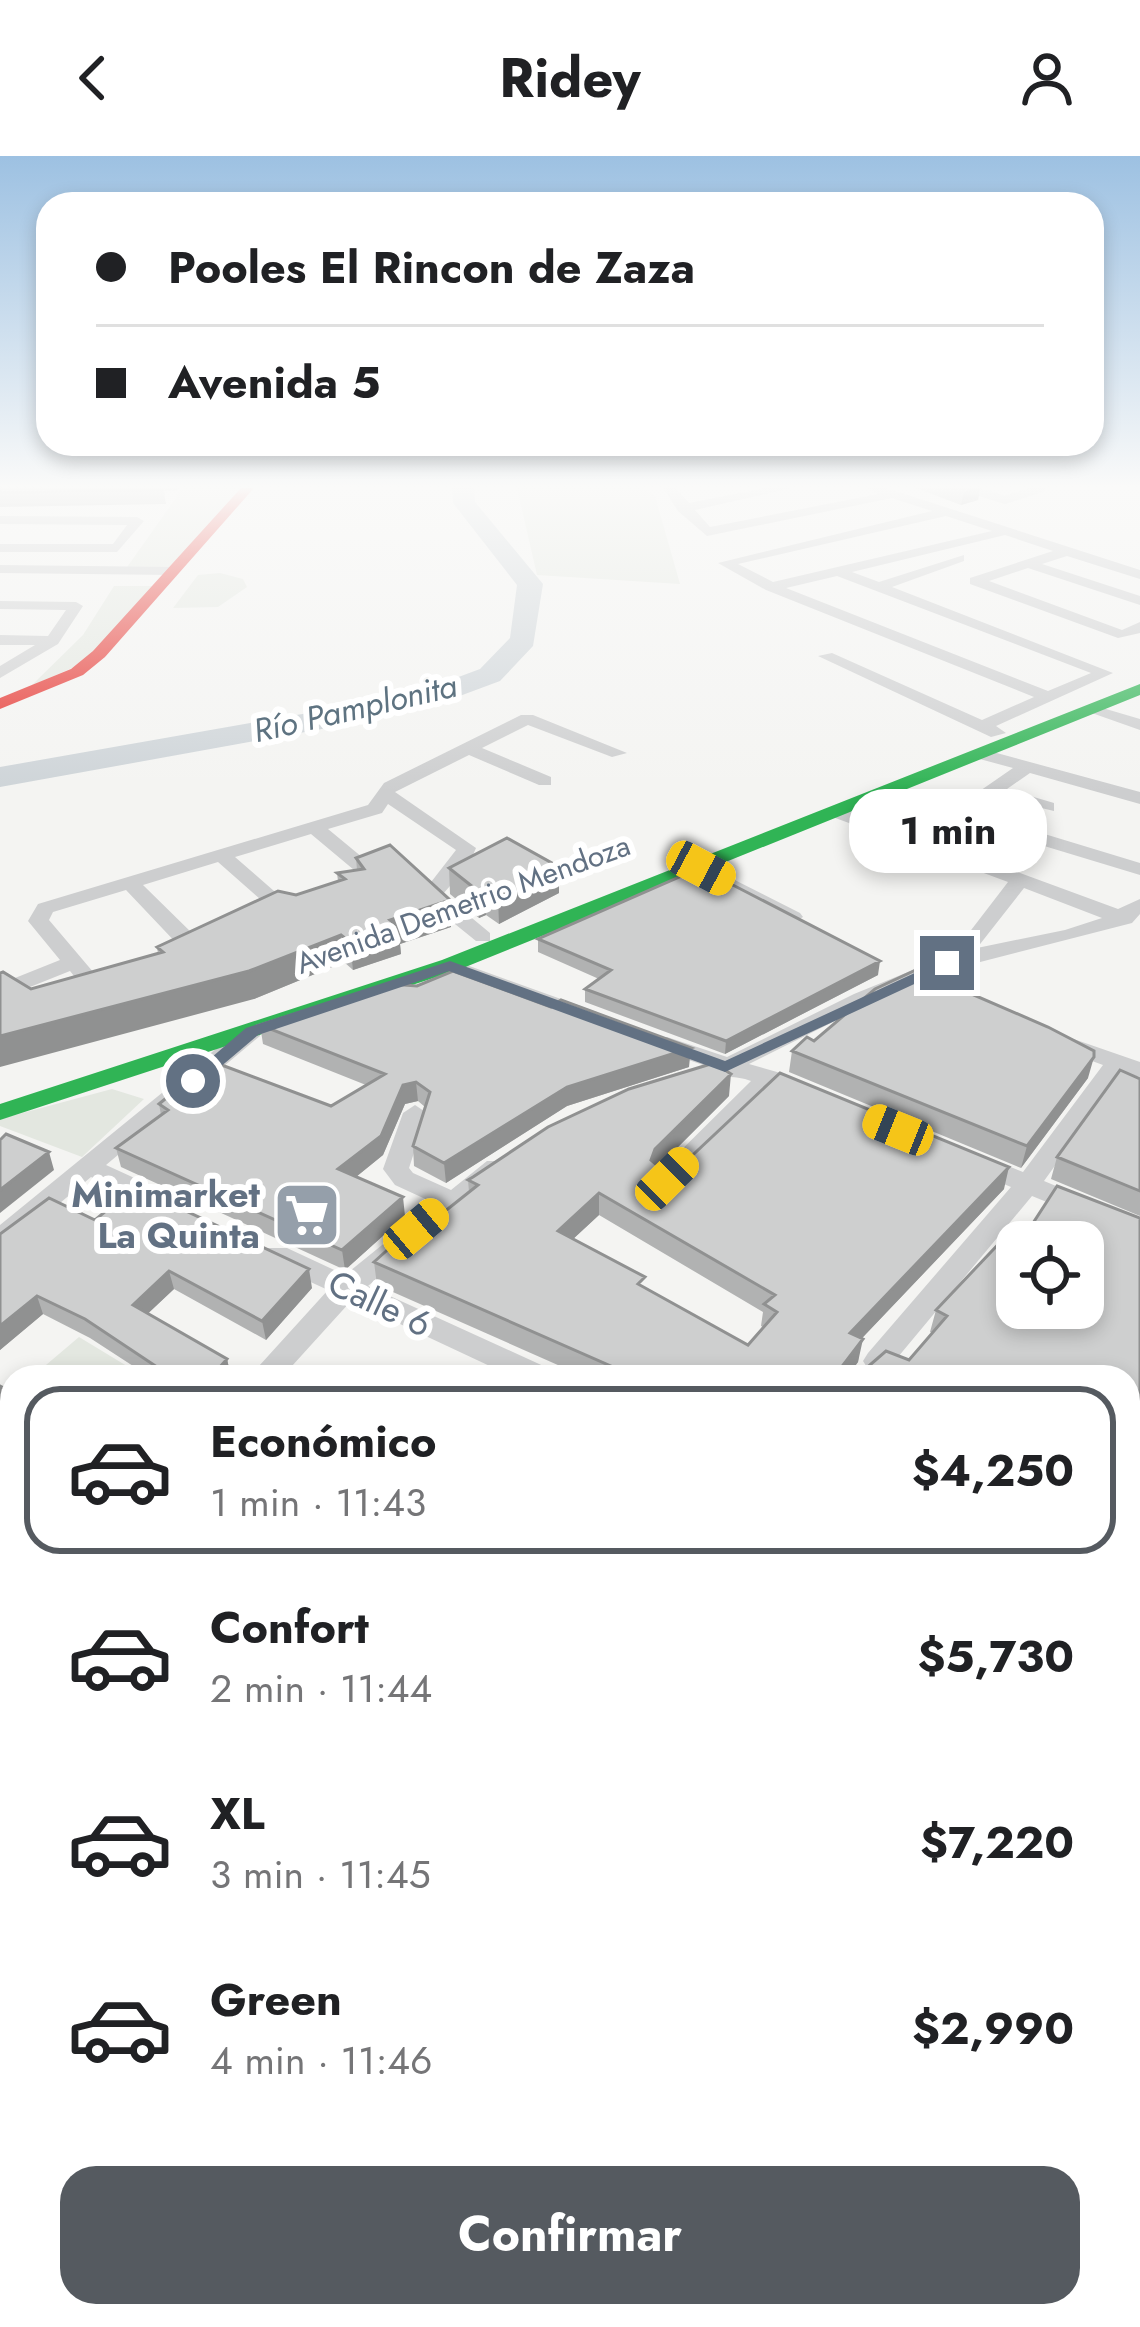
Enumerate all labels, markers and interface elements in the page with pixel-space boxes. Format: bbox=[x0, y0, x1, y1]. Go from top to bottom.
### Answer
text: Ridey bbox=[499, 39, 641, 117]
icon: back bbox=[60, 45, 126, 111]
icon: person bbox=[1014, 45, 1080, 111]
text: Pooles El Rincon de Zaza bbox=[168, 235, 695, 300]
text: Avenida 5 bbox=[168, 350, 381, 415]
water label: Río Pamplonita bbox=[249, 662, 461, 754]
callout: 1 min bbox=[848, 789, 1046, 873]
text: 1 min bbox=[900, 802, 996, 859]
street label: Avenida Demetrio Mendoza bbox=[290, 823, 636, 985]
car bbox=[661, 835, 741, 901]
route end bbox=[920, 936, 974, 990]
route start bbox=[166, 1054, 220, 1108]
car bbox=[858, 1100, 938, 1160]
car bbox=[629, 1141, 705, 1217]
place label: Minimarket La Quinta bbox=[71, 1168, 261, 1261]
supermarket icon: Minimarket La Quinta bbox=[272, 1180, 342, 1250]
car bbox=[377, 1192, 455, 1266]
map controls bbox=[996, 1221, 1104, 1329]
button: locate bbox=[996, 1221, 1104, 1329]
street label: Calle 6 bbox=[320, 1256, 440, 1350]
text: Económico bbox=[210, 1409, 436, 1474]
icon: car bbox=[66, 1416, 174, 1524]
text: $4,250 bbox=[912, 1438, 1074, 1503]
text: 1 min · 11:43 bbox=[210, 1474, 426, 1531]
text: Confort bbox=[210, 1595, 369, 1660]
icon: car bbox=[66, 1602, 174, 1710]
text: $5,730 bbox=[918, 1624, 1074, 1689]
text: 2 min · 11:44 bbox=[210, 1660, 432, 1717]
text: XL bbox=[210, 1781, 265, 1846]
icon: car bbox=[66, 1788, 174, 1896]
text: $7,220 bbox=[920, 1810, 1074, 1875]
text: 3 min · 11:45 bbox=[210, 1846, 431, 1903]
text: Green bbox=[210, 1967, 342, 2032]
icon: car bbox=[66, 1974, 174, 2082]
text: $2,990 bbox=[912, 1996, 1074, 2061]
text: 4 min · 11:46 bbox=[210, 2032, 433, 2089]
button: Confirmar bbox=[60, 2166, 1080, 2304]

